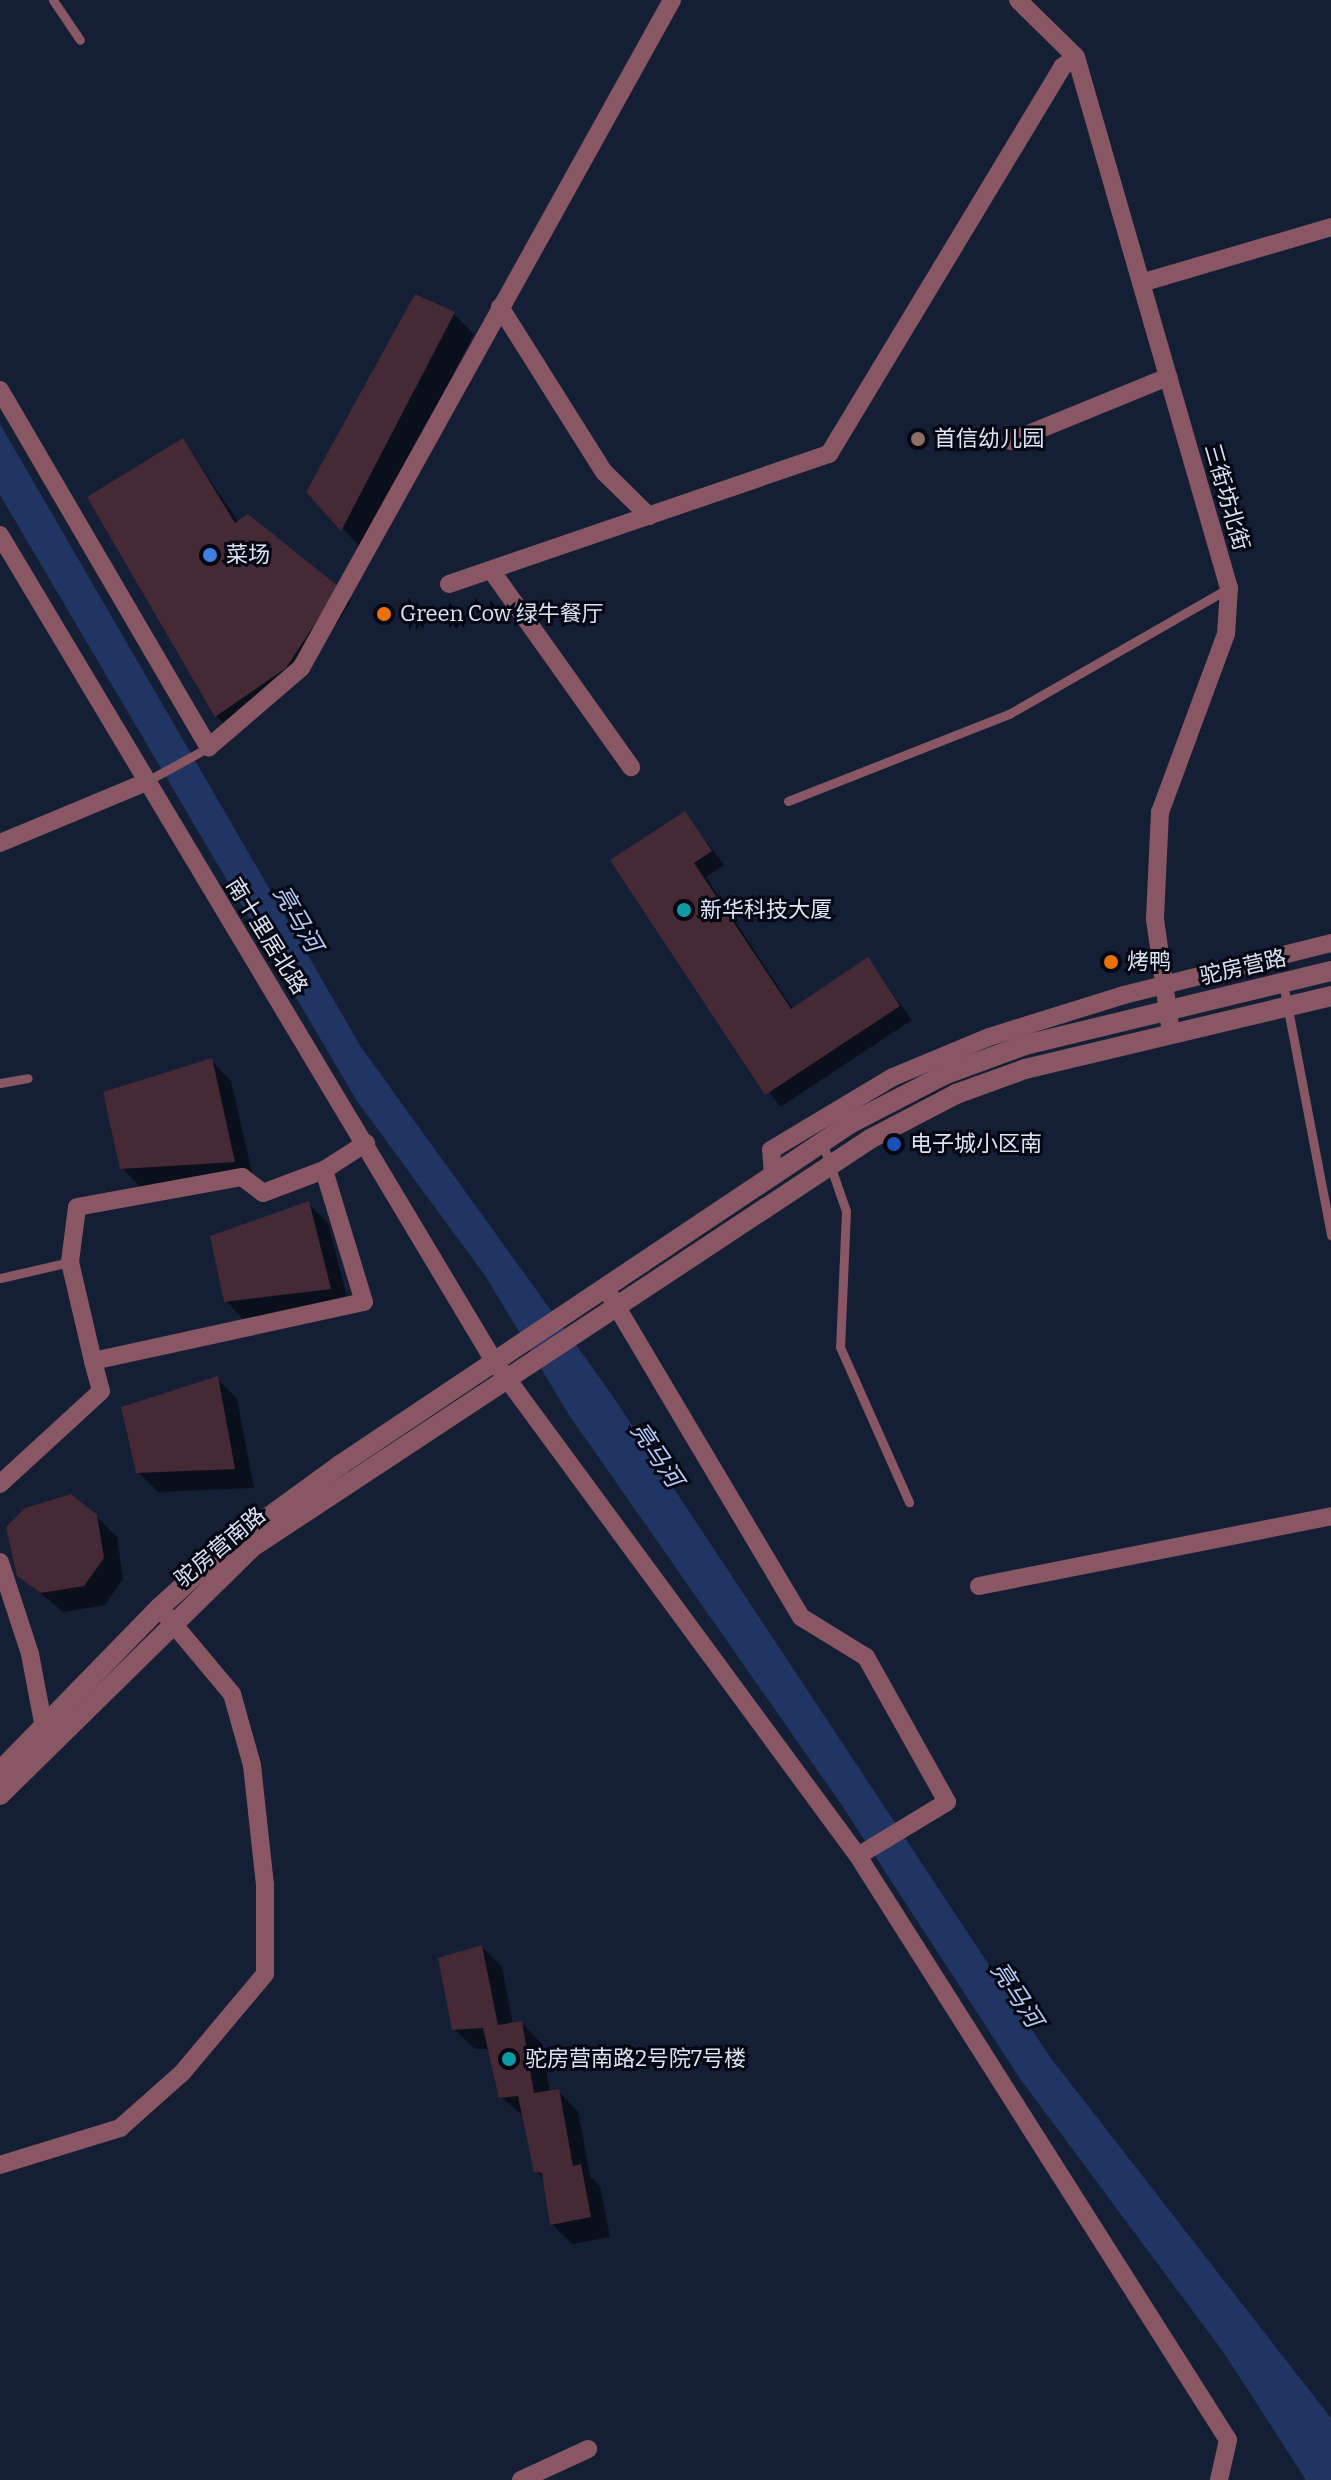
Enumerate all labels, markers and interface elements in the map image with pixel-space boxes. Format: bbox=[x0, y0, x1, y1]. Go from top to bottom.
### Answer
place label: 首信幼儿园 bbox=[934, 426, 1044, 452]
marker: 首信幼儿园 bbox=[909, 430, 927, 448]
street label: 三街坊北街 bbox=[1199, 440, 1255, 554]
place label: 菜场 bbox=[226, 542, 270, 568]
marker: 菜场 bbox=[201, 546, 219, 564]
place label: Green Cow 绿牛餐厅 bbox=[400, 601, 604, 627]
marker: Green Cow 绿牛餐厅 bbox=[375, 605, 393, 623]
street label: 南十里居北路 bbox=[221, 873, 313, 999]
water label: 亮马河 bbox=[267, 881, 327, 957]
place label: 新华科技大厦 bbox=[700, 897, 832, 923]
marker: 新华科技大厦 bbox=[675, 901, 693, 919]
street label: 驼房营路 bbox=[1197, 944, 1289, 990]
place label: 烤鸭 bbox=[1127, 949, 1171, 975]
marker: 烤鸭 bbox=[1102, 953, 1120, 971]
place label: 电子城小区南 bbox=[910, 1131, 1042, 1157]
marker: 电子城小区南 bbox=[885, 1135, 903, 1153]
water label: 亮马河 bbox=[624, 1417, 688, 1493]
street label: 驼房营南路 bbox=[169, 1502, 271, 1592]
water label: 亮马河 bbox=[984, 1957, 1048, 2033]
place label: 驼房营南路2号院7号楼 bbox=[525, 2046, 746, 2072]
marker: 驼房营南路2号院7号楼 bbox=[500, 2050, 518, 2068]

